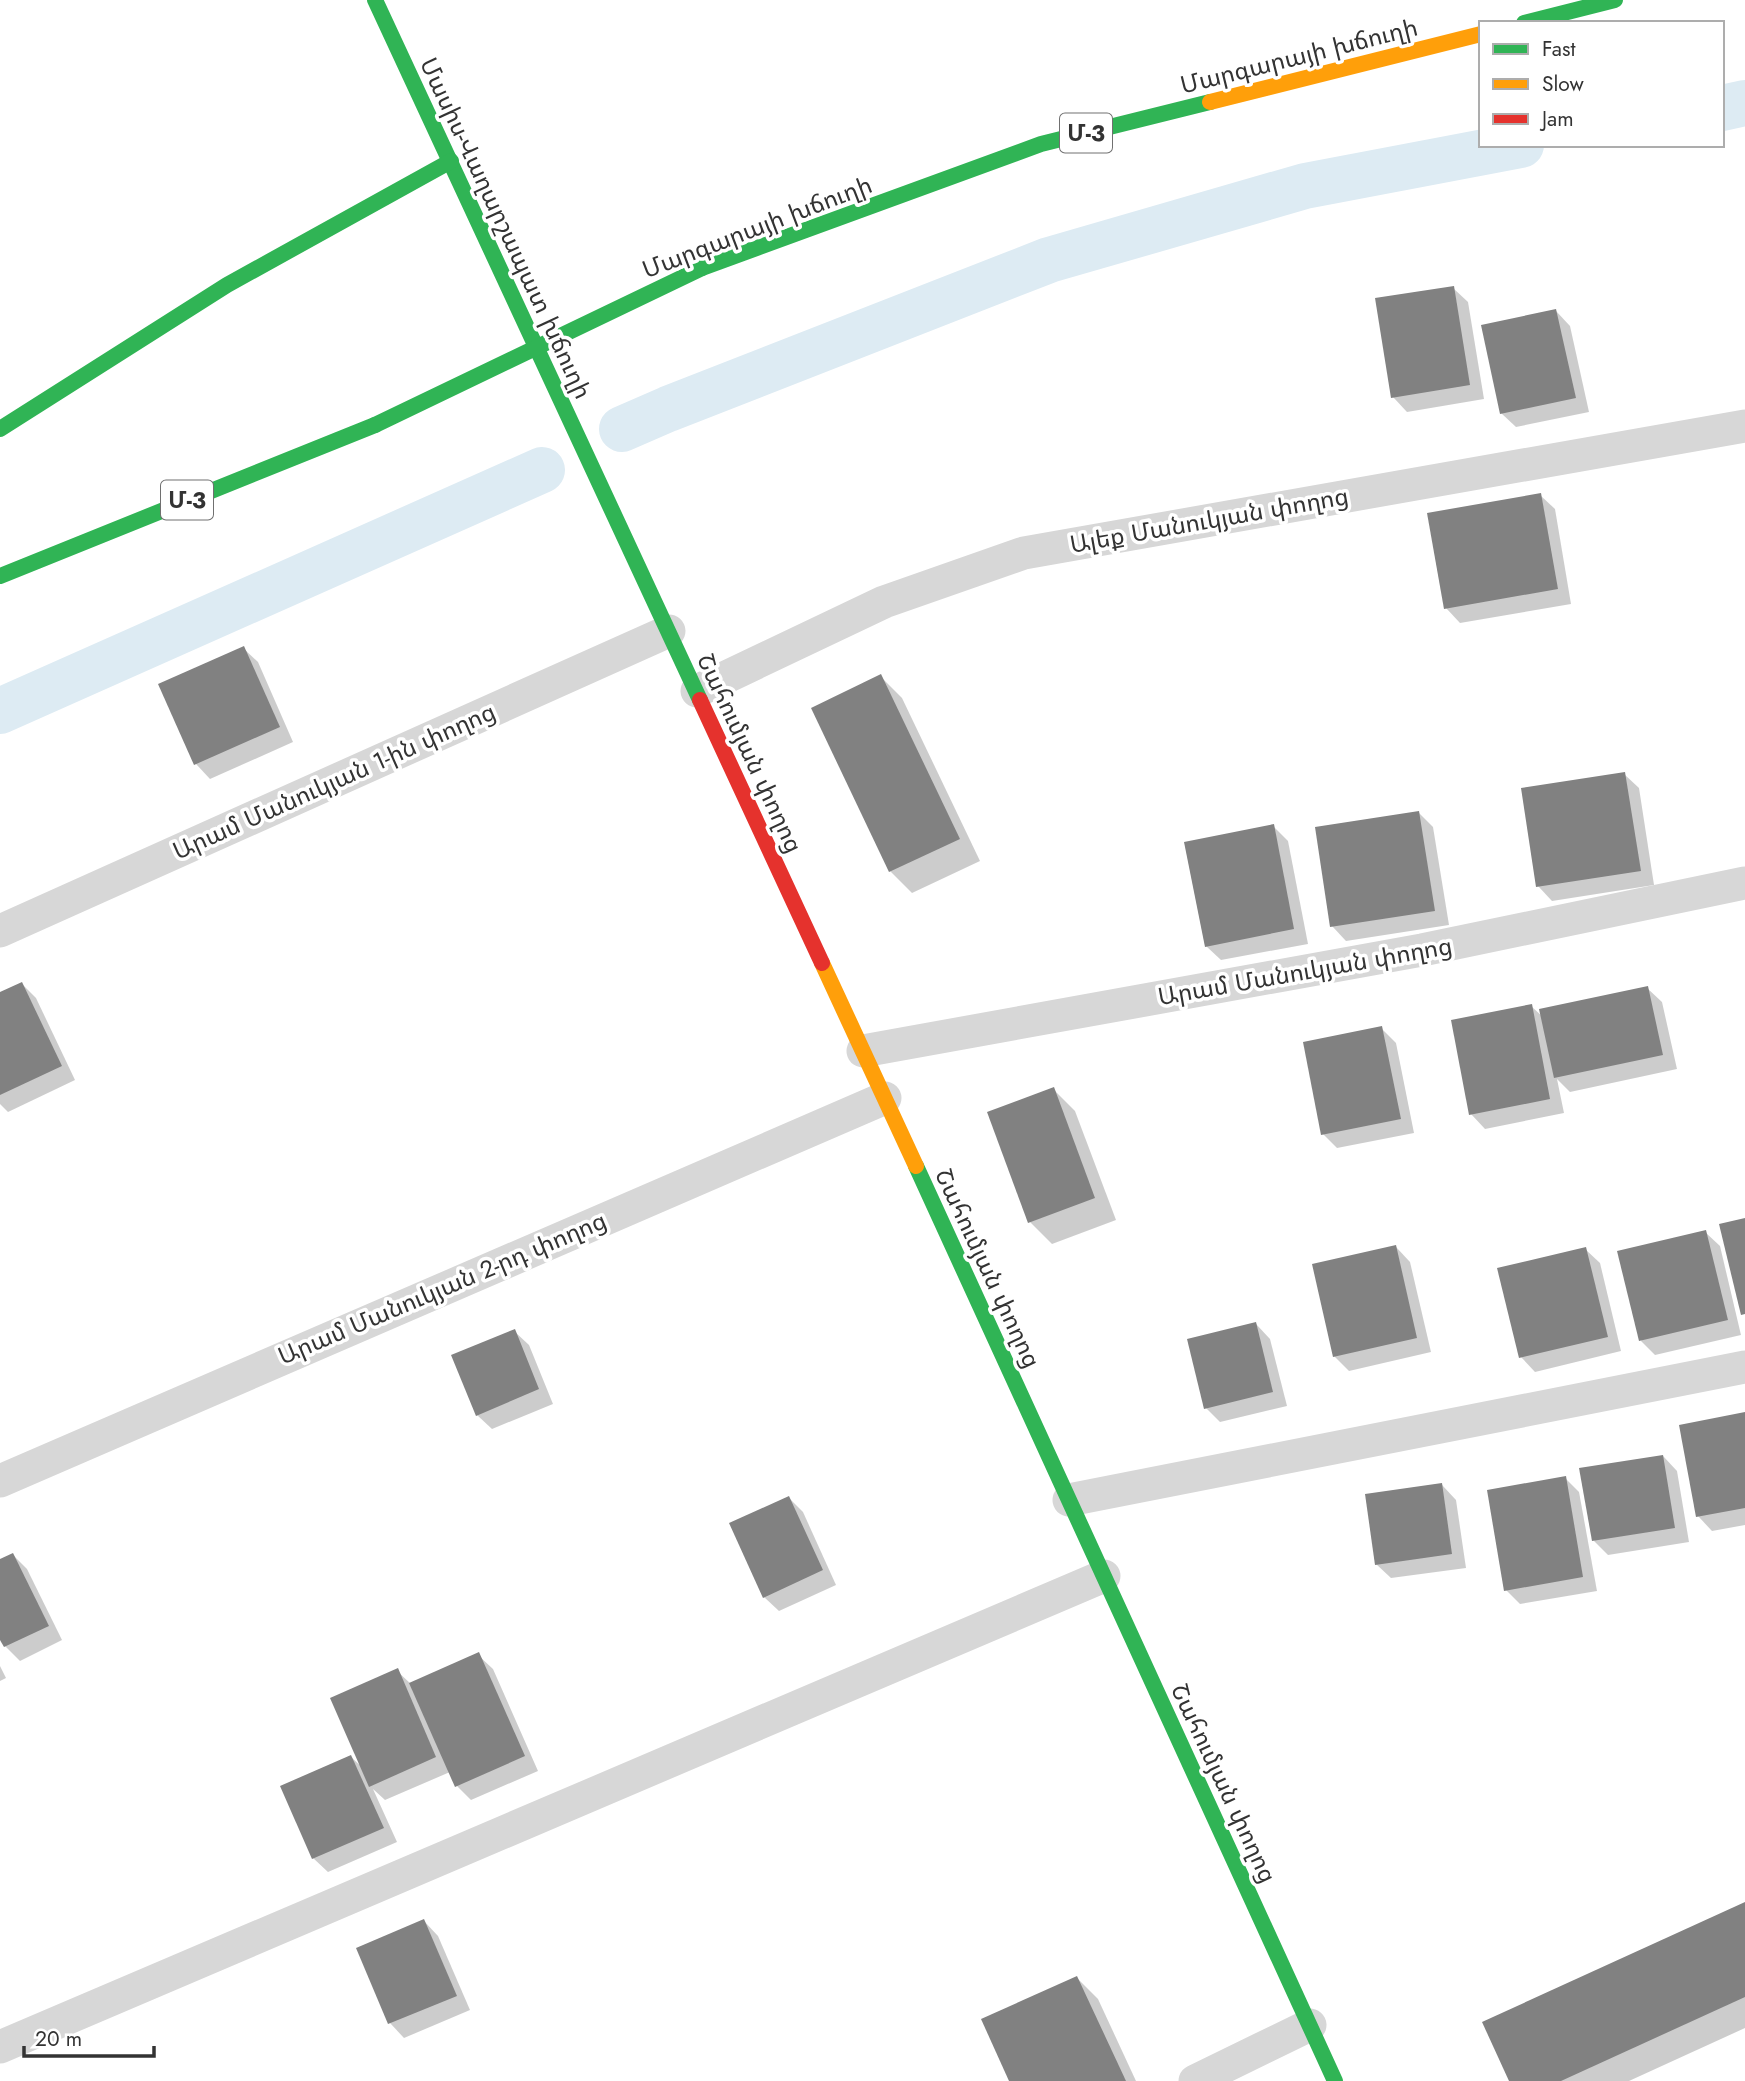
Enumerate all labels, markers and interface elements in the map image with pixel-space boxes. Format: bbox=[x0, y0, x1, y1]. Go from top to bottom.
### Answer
street label: Մարգարայի խճուղի bbox=[1177, 10, 1421, 102]
legend bbox=[1479, 21, 1724, 147]
text: Fast bbox=[1542, 34, 1575, 64]
street label: Մասիս-Վաղարշապատ խճուղի bbox=[411, 52, 601, 404]
text: Slow bbox=[1542, 69, 1584, 99]
text: Jam bbox=[1539, 104, 1574, 134]
road number: Մ-3 bbox=[1060, 114, 1112, 152]
street label: Մարգարայի խճուղի bbox=[637, 167, 877, 287]
street label: Ալեք Մանուկյան փողոց bbox=[1067, 478, 1351, 562]
road number: Մ-3 bbox=[161, 480, 213, 520]
street label: Շահումյան փողոց bbox=[688, 647, 812, 859]
street label: Արամ Մանուկյան 1-ին փողոց bbox=[167, 694, 501, 868]
street label: Արամ Մանուկյան փողոց bbox=[1155, 928, 1455, 1014]
street label: Շահումյան փողոց bbox=[926, 1162, 1050, 1374]
street label: Արամ Մանուկյան 2-րդ փողոց bbox=[272, 1203, 612, 1373]
street label: Շահումյան փողոց bbox=[1162, 1677, 1286, 1889]
scale bar bbox=[24, 2014, 154, 2058]
text: 20 m bbox=[35, 2024, 82, 2054]

